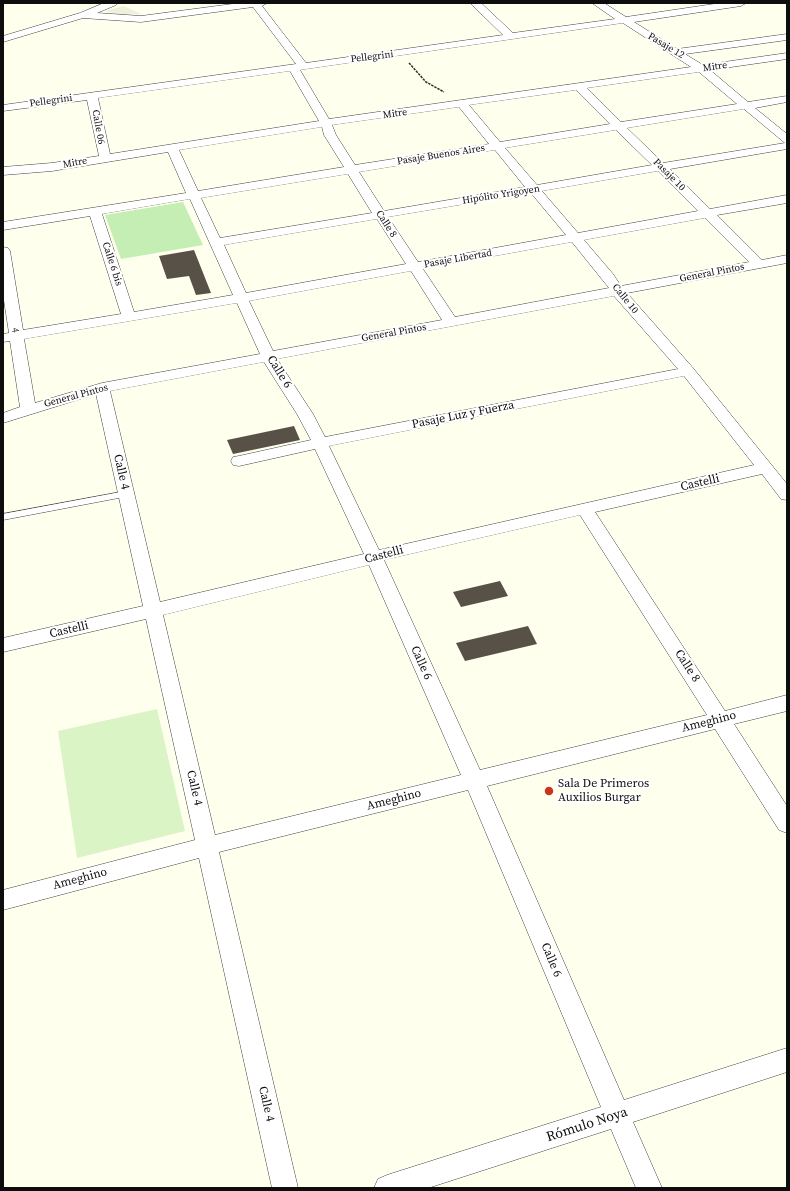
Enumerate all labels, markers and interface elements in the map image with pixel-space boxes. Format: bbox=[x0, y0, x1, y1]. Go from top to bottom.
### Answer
street label: Pasaje 12 bbox=[646, 30, 686, 62]
street label: Pellegrini bbox=[350, 48, 394, 66]
street label: Mitre bbox=[702, 59, 728, 75]
street label: Pellegrini bbox=[29, 92, 73, 110]
street label: Mitre bbox=[382, 106, 408, 122]
street label: Calle 06 bbox=[89, 109, 107, 145]
street label: Pasaje Buenos Aires bbox=[396, 142, 486, 168]
street label: Mitre bbox=[62, 155, 88, 171]
street label: Pasaje 10 bbox=[650, 156, 688, 194]
street label: Hipólito Yrigoyen bbox=[461, 183, 541, 207]
street label: Calle 8 bbox=[373, 208, 399, 240]
street label: Calle 6 bis bbox=[99, 241, 125, 287]
street label: Pasaje Libertad bbox=[423, 247, 493, 271]
street label: General Pintos bbox=[679, 261, 745, 285]
street label: Calle 10 bbox=[609, 282, 641, 316]
street label: General Pintos bbox=[361, 321, 427, 345]
street label: 4 bbox=[9, 327, 21, 333]
street label: Calle 6 bbox=[263, 353, 295, 391]
street label: General Pintos bbox=[43, 382, 109, 410]
street label: Pasaje Luz y Fuerza bbox=[411, 398, 515, 432]
street label: Calle 4 bbox=[110, 453, 132, 491]
street label: Castelli bbox=[679, 472, 721, 494]
street label: Castelli bbox=[363, 543, 405, 567]
street label: Castelli bbox=[48, 619, 90, 641]
street label: Calle 6 bbox=[407, 644, 435, 682]
street label: Calle 8 bbox=[671, 647, 703, 685]
street label: Ameghino bbox=[680, 708, 738, 736]
street label: Calle 4 bbox=[183, 769, 205, 807]
place label: Sala De Primeros Auxilios Burgar bbox=[558, 777, 649, 805]
marker: Sala De Primeros Auxilios Burgar bbox=[543, 785, 555, 797]
street label: Ameghino bbox=[365, 786, 423, 814]
street label: Ameghino bbox=[51, 865, 109, 893]
street label: Calle 6 bbox=[537, 941, 565, 979]
street label: Calle 4 bbox=[255, 1085, 277, 1123]
street label: Rómulo Noya bbox=[544, 1104, 630, 1146]

